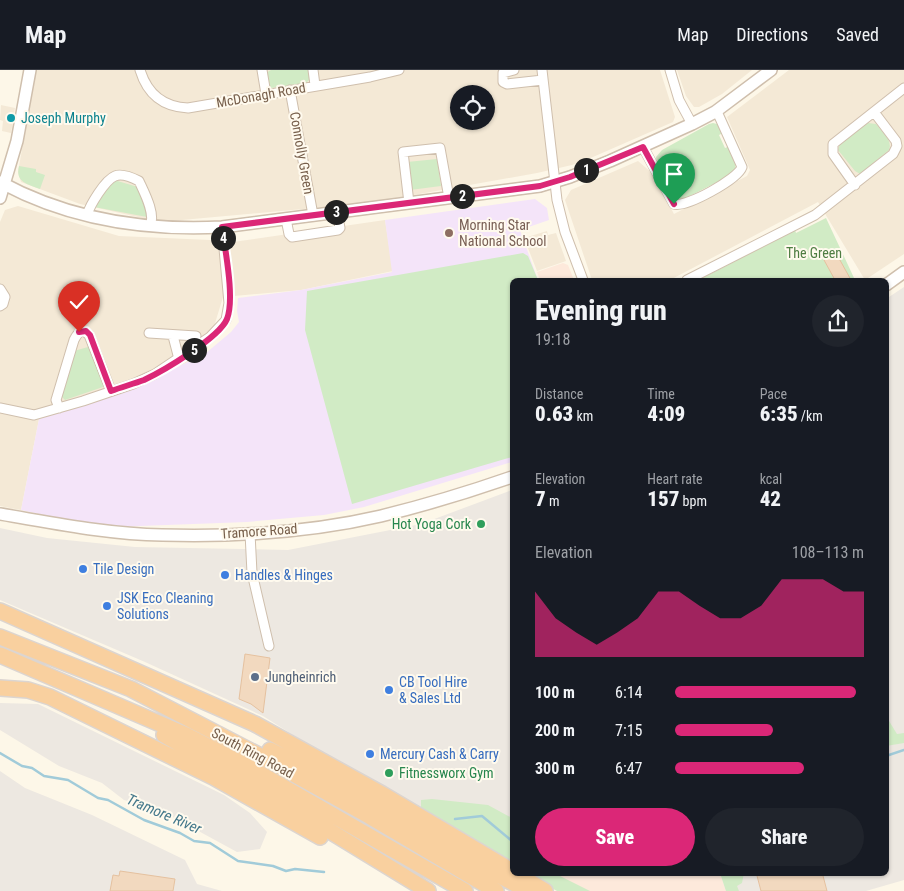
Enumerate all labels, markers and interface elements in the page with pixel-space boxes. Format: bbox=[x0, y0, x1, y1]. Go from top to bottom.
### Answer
text: Map bbox=[25, 21, 66, 49]
text: Map bbox=[677, 24, 708, 45]
text: Directions bbox=[736, 24, 808, 45]
text: Saved bbox=[836, 24, 879, 45]
street label: McDonagh Road bbox=[215, 79, 307, 111]
map controls bbox=[450, 85, 495, 130]
button: locate bbox=[450, 85, 495, 130]
place label: Joseph Murphy bbox=[21, 110, 106, 126]
street label: Connolly Green bbox=[287, 111, 317, 195]
marker: Joseph Murphy bbox=[5, 112, 17, 124]
pin bbox=[653, 153, 695, 204]
pin: 1 bbox=[574, 158, 598, 182]
icon: arrive bbox=[660, 160, 688, 188]
text: 1 bbox=[583, 162, 590, 178]
pin: 2 bbox=[450, 184, 474, 208]
text: 2 bbox=[459, 188, 466, 204]
pin: 3 bbox=[324, 200, 348, 224]
text: 3 bbox=[333, 204, 340, 220]
place label: Morning Star National School bbox=[459, 217, 546, 249]
pin: 4 bbox=[210, 226, 236, 250]
marker: Morning Star National School bbox=[443, 227, 455, 239]
text: 4 bbox=[220, 230, 227, 246]
park label: The Green bbox=[786, 245, 842, 261]
pin bbox=[58, 281, 100, 332]
icon: check bbox=[65, 288, 93, 316]
text: Evening run bbox=[535, 294, 667, 327]
button: share bbox=[812, 295, 864, 347]
text: 19:18 bbox=[535, 330, 570, 349]
pin: 5 bbox=[182, 338, 206, 362]
text: 5 bbox=[191, 342, 198, 358]
text: Distance bbox=[535, 386, 583, 402]
text: Time bbox=[647, 386, 675, 402]
text: Pace bbox=[760, 386, 787, 402]
text: 0.63 bbox=[535, 402, 573, 426]
text: 4:09 bbox=[647, 402, 685, 426]
text: 6:35 bbox=[760, 402, 798, 426]
text: km bbox=[573, 408, 593, 424]
text: /km bbox=[798, 408, 823, 424]
text: Elevation bbox=[535, 471, 585, 487]
text: Heart rate bbox=[647, 471, 703, 487]
text: kcal bbox=[760, 471, 782, 487]
text: 7 bbox=[535, 487, 546, 511]
text: 157 bbox=[647, 487, 679, 511]
text: 42 bbox=[760, 487, 781, 511]
text: m bbox=[546, 493, 559, 509]
text: bpm bbox=[679, 493, 707, 509]
place label: Hot Yoga Cork bbox=[392, 516, 472, 532]
marker: Hot Yoga Cork bbox=[475, 518, 487, 530]
street label: Tramore Road bbox=[220, 520, 298, 542]
text: Elevation bbox=[535, 543, 593, 562]
text: 108–113 m bbox=[792, 543, 864, 562]
place label: Tile Design bbox=[93, 561, 154, 577]
marker: Tile Design bbox=[77, 563, 89, 575]
place label: Handles & Hinges bbox=[235, 567, 333, 583]
marker: Handles & Hinges bbox=[219, 569, 231, 581]
place label: JSK Eco Cleaning Solutions bbox=[117, 590, 214, 622]
marker: JSK Eco Cleaning Solutions bbox=[101, 600, 113, 612]
place label: Jungheinrich bbox=[265, 669, 336, 685]
marker: Jungheinrich bbox=[249, 671, 261, 683]
place label: CB Tool Hire & Sales Ltd bbox=[399, 674, 468, 706]
text: 100 m bbox=[535, 683, 575, 702]
text: 6:14 bbox=[615, 683, 642, 702]
marker: CB Tool Hire & Sales Ltd bbox=[383, 684, 395, 696]
text: 200 m bbox=[535, 721, 575, 740]
text: 7:15 bbox=[615, 721, 642, 740]
street label: South Ring Road bbox=[209, 725, 297, 781]
place label: Mercury Cash & Carry bbox=[380, 746, 499, 762]
marker: Mercury Cash & Carry bbox=[364, 748, 376, 760]
text: 300 m bbox=[535, 759, 575, 778]
text: 6:47 bbox=[615, 759, 642, 778]
place label: Fitnessworx Gym bbox=[399, 765, 494, 781]
marker: Fitnessworx Gym bbox=[383, 767, 395, 779]
water label: Tramore River bbox=[124, 790, 205, 838]
button: Save bbox=[535, 808, 695, 866]
button: Share bbox=[705, 808, 864, 866]

